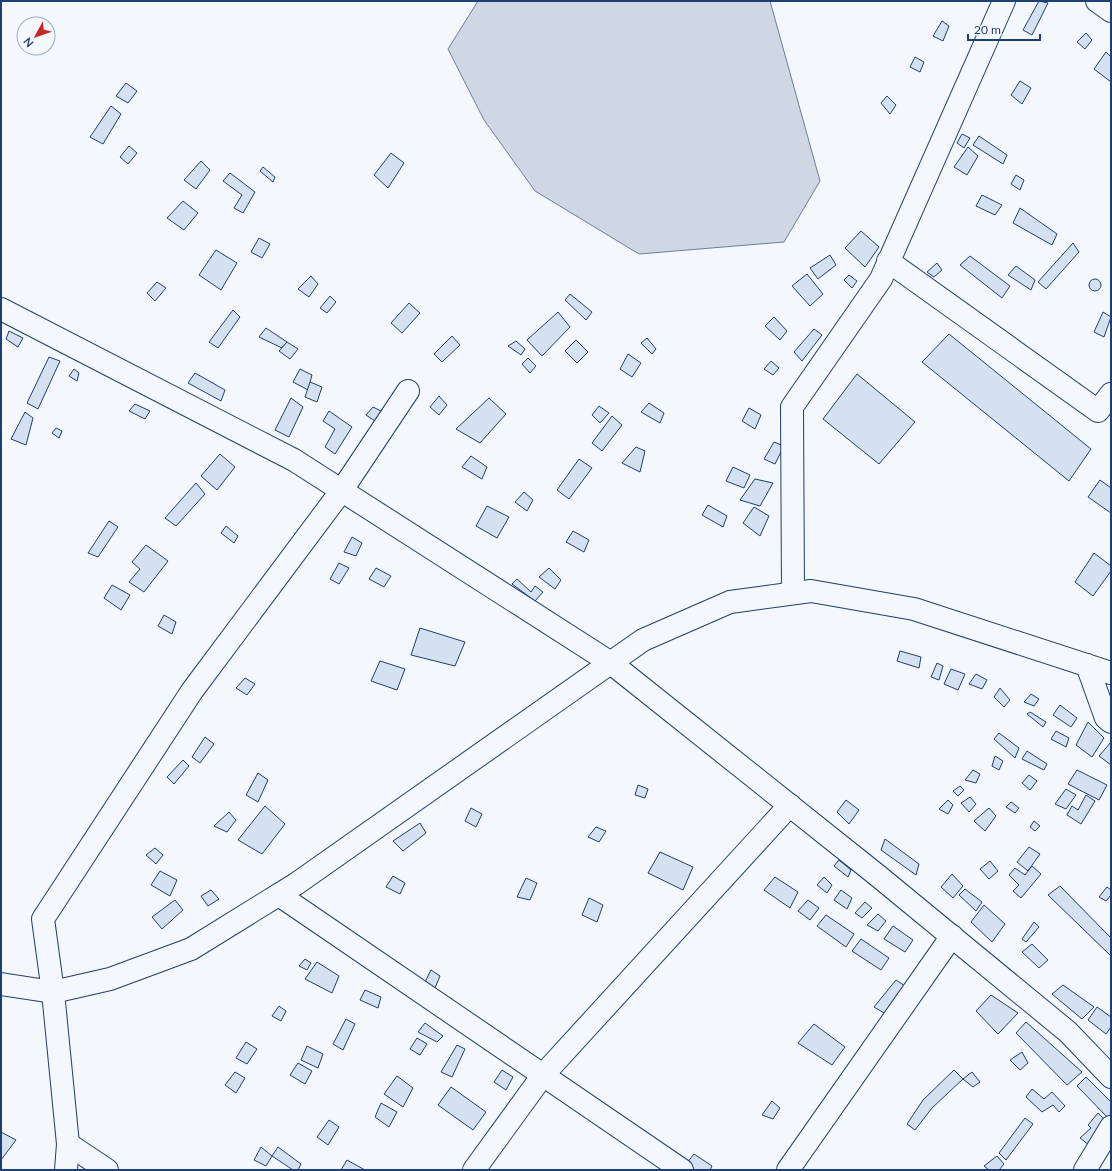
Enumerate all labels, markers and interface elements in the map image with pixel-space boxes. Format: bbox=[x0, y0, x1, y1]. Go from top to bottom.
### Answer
north arrow bbox=[16, 16, 56, 56]
scale bar bbox=[968, 16, 1040, 42]
text: 20 m bbox=[974, 22, 1001, 37]
text: N bbox=[20, 35, 36, 50]

